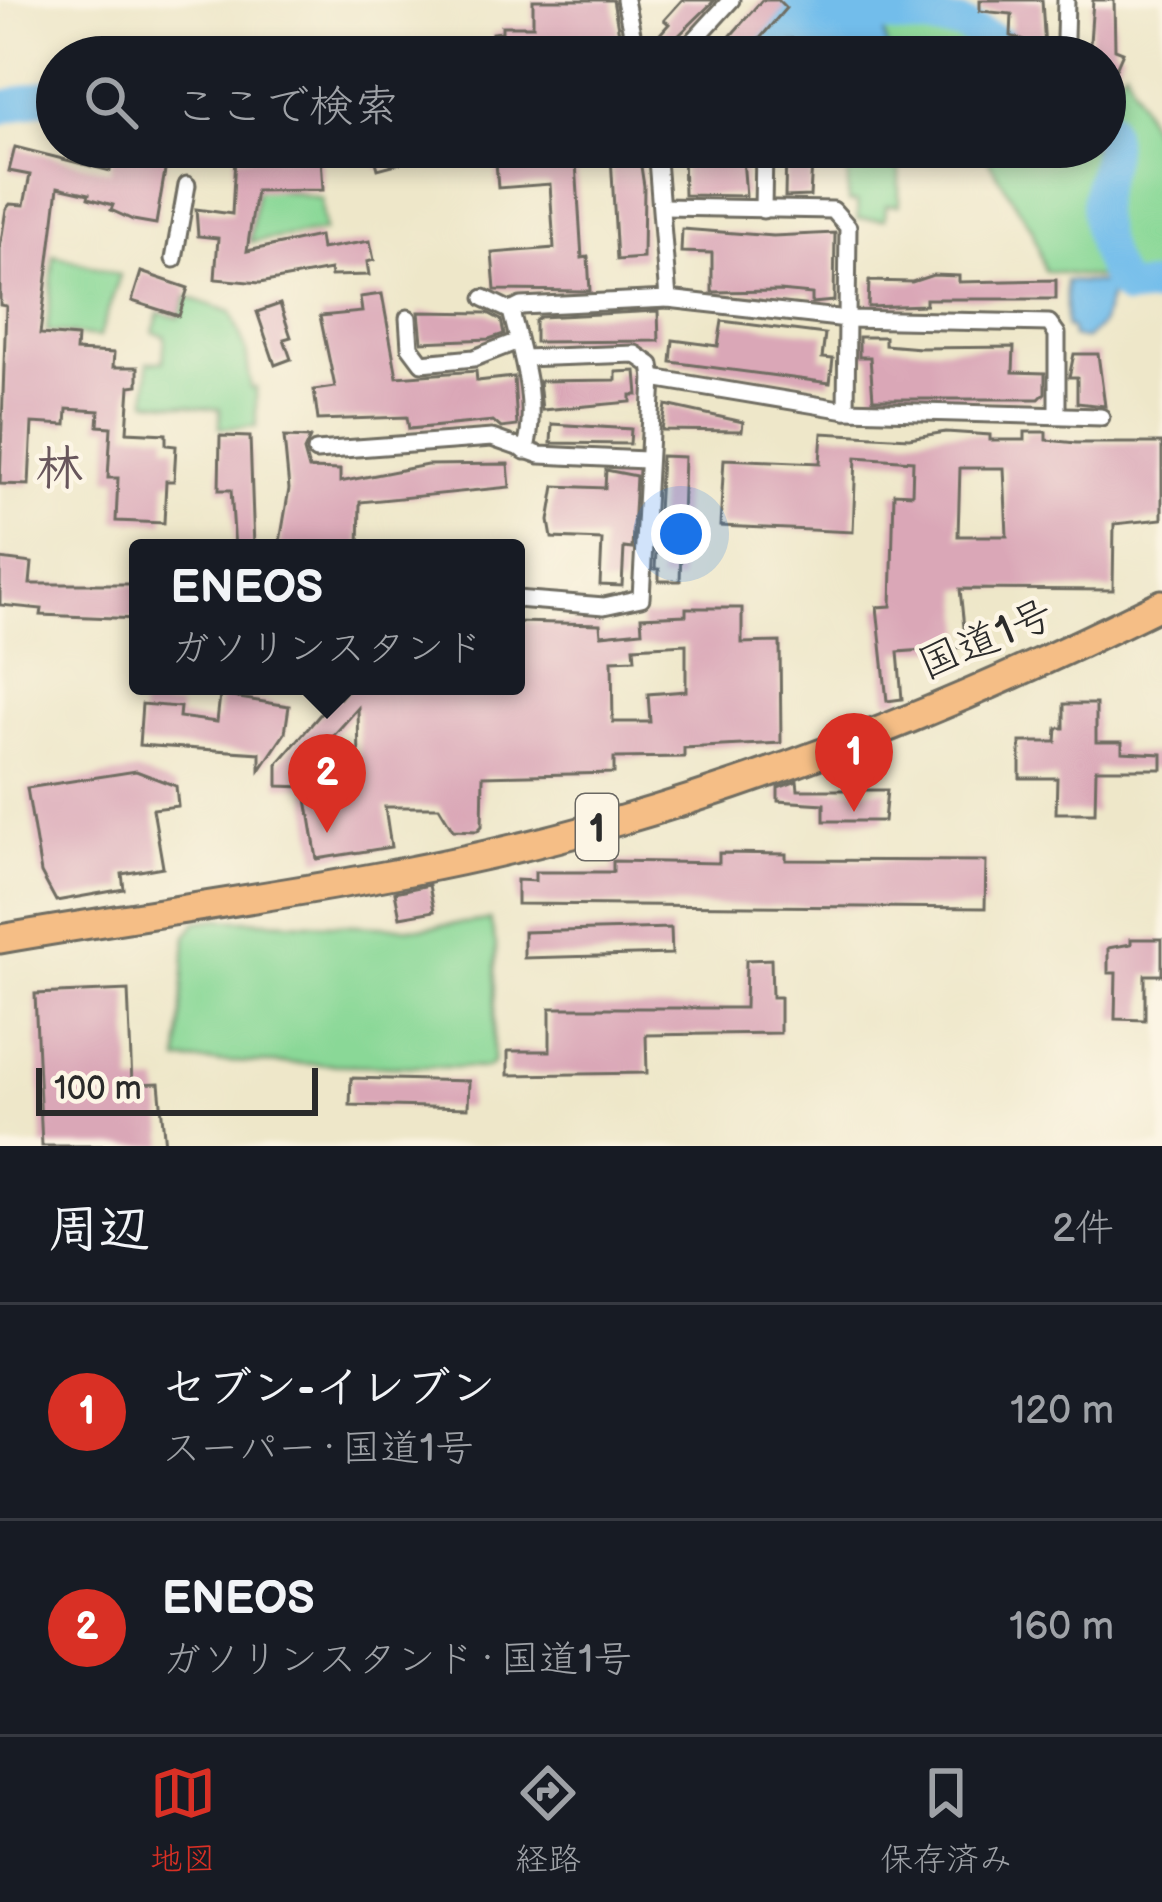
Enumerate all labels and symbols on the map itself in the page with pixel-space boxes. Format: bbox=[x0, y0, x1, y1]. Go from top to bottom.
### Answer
district label: 林 bbox=[35, 441, 83, 498]
your location bbox=[651, 504, 711, 564]
street label: 国道1号 bbox=[911, 589, 1061, 692]
pin: 1 bbox=[815, 713, 893, 812]
pin: 2 bbox=[288, 734, 366, 833]
road number: 1 bbox=[576, 794, 618, 860]
scale bar bbox=[36, 1062, 318, 1115]

